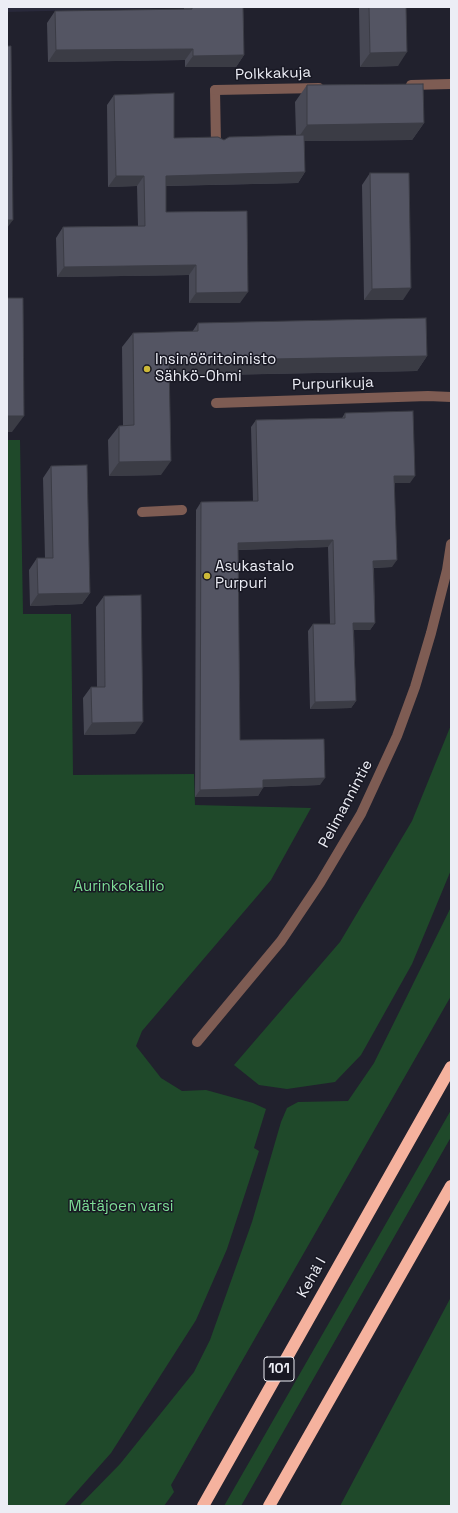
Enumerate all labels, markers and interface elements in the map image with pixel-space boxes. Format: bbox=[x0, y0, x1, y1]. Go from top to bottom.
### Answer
street label: Polkkakuja bbox=[235, 64, 311, 84]
place label: Insinööritoimisto Sähkö-Ohmi bbox=[155, 351, 276, 386]
marker: Insinööritoimisto Sähkö-Ohmi bbox=[142, 364, 152, 374]
street label: Purpurikuja bbox=[292, 374, 374, 394]
place label: Asukastalo Purpuri bbox=[215, 558, 294, 593]
marker: Asukastalo Purpuri bbox=[202, 571, 212, 581]
street label: Pelimannintie bbox=[315, 757, 377, 851]
park label: Aurinkokallio bbox=[74, 878, 164, 896]
park label: Mätäjoen varsi bbox=[68, 1198, 174, 1216]
street label: Kehä I bbox=[294, 1255, 330, 1301]
road number: 101 bbox=[264, 1357, 294, 1381]

